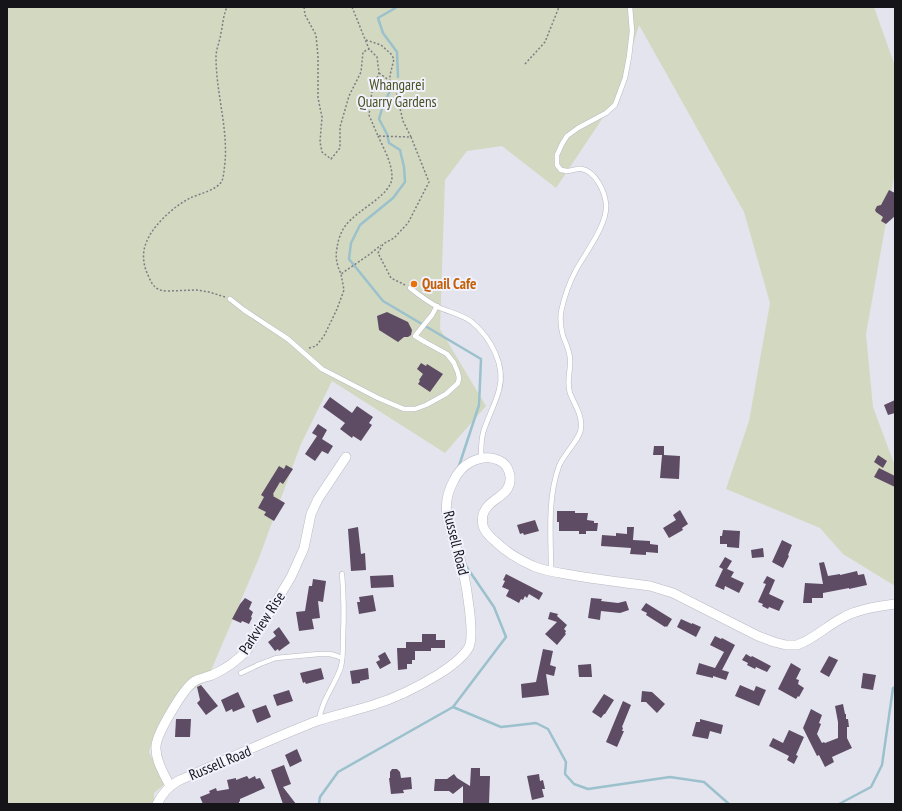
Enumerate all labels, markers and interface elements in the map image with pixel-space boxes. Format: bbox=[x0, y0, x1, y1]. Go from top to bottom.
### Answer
park label: Whangarei Quarry Gardens bbox=[357, 75, 437, 111]
place label: Quail Cafe bbox=[422, 274, 476, 293]
marker: Quail Cafe bbox=[409, 279, 419, 289]
street label: Russell Road bbox=[439, 509, 474, 577]
street label: Parkview Rise bbox=[234, 588, 289, 658]
street label: Russell Road bbox=[186, 741, 254, 784]

